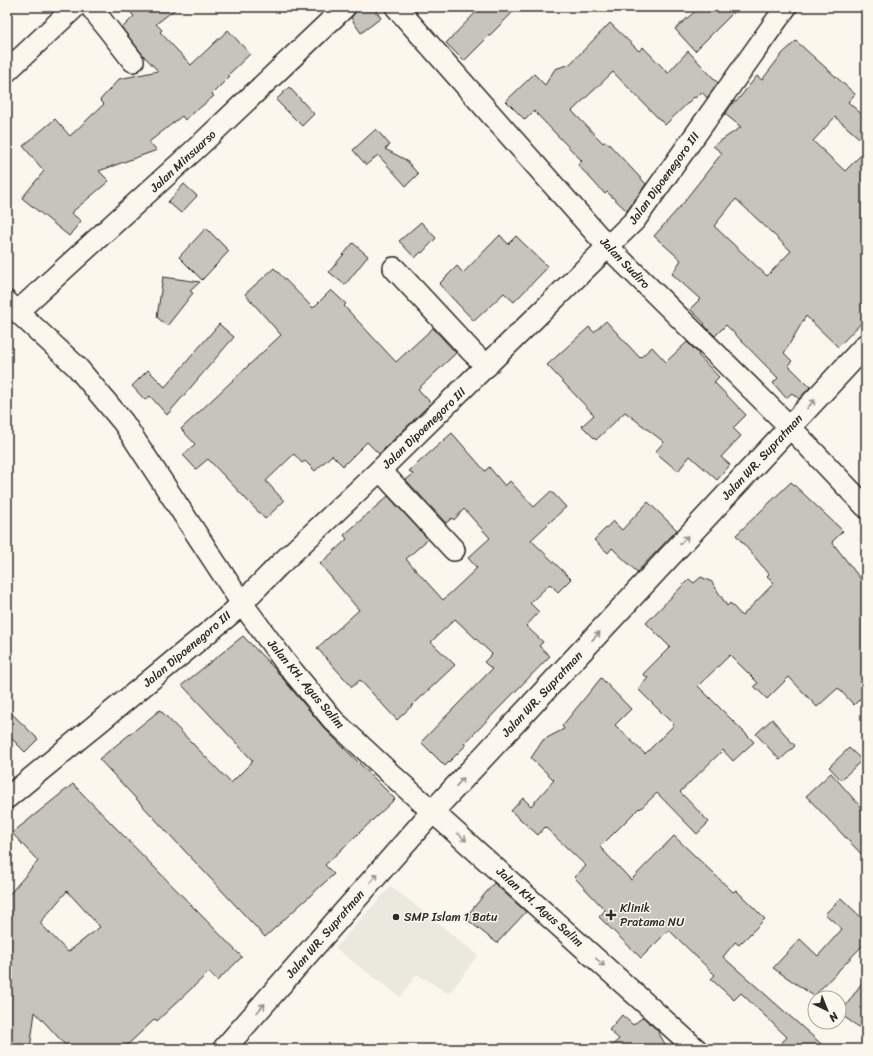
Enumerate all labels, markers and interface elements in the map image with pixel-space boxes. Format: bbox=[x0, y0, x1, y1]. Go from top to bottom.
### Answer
street label: Jalan Minsuarso bbox=[144, 124, 221, 199]
street label: Jalan Dipoenegoro III bbox=[622, 127, 706, 230]
street label: Jalan Sudiro bbox=[594, 231, 656, 294]
street label: Jalan Dipoenegoro III bbox=[376, 382, 472, 475]
one-way arrow bbox=[806, 399, 816, 409]
street label: Jalan WR. Supratman bbox=[715, 408, 809, 506]
one-way arrow bbox=[680, 535, 689, 545]
street label: Jalan Dipoenegoro III bbox=[137, 605, 237, 694]
one-way arrow bbox=[591, 631, 600, 641]
street label: Jalan KH. Agus Salim bbox=[261, 633, 350, 734]
street label: Jalan WR. Supratman bbox=[495, 645, 589, 743]
one-way arrow bbox=[455, 777, 465, 787]
one-way arrow bbox=[457, 832, 467, 842]
street label: Jalan KH. Agus Salim bbox=[490, 861, 589, 953]
one-way arrow bbox=[369, 873, 378, 883]
street label: Jalan WR. Supratman bbox=[279, 884, 370, 984]
place label: Klinik Pratama NU bbox=[620, 897, 685, 933]
place label: SMP Islam 1 Batu bbox=[404, 906, 498, 928]
marker: Klinik Pratama NU bbox=[605, 909, 617, 921]
marker: SMP Islam 1 Batu bbox=[391, 912, 401, 922]
one-way arrow bbox=[595, 957, 605, 967]
north arrow bbox=[807, 990, 847, 1030]
one-way arrow bbox=[256, 1002, 265, 1013]
text: N bbox=[824, 1007, 843, 1027]

